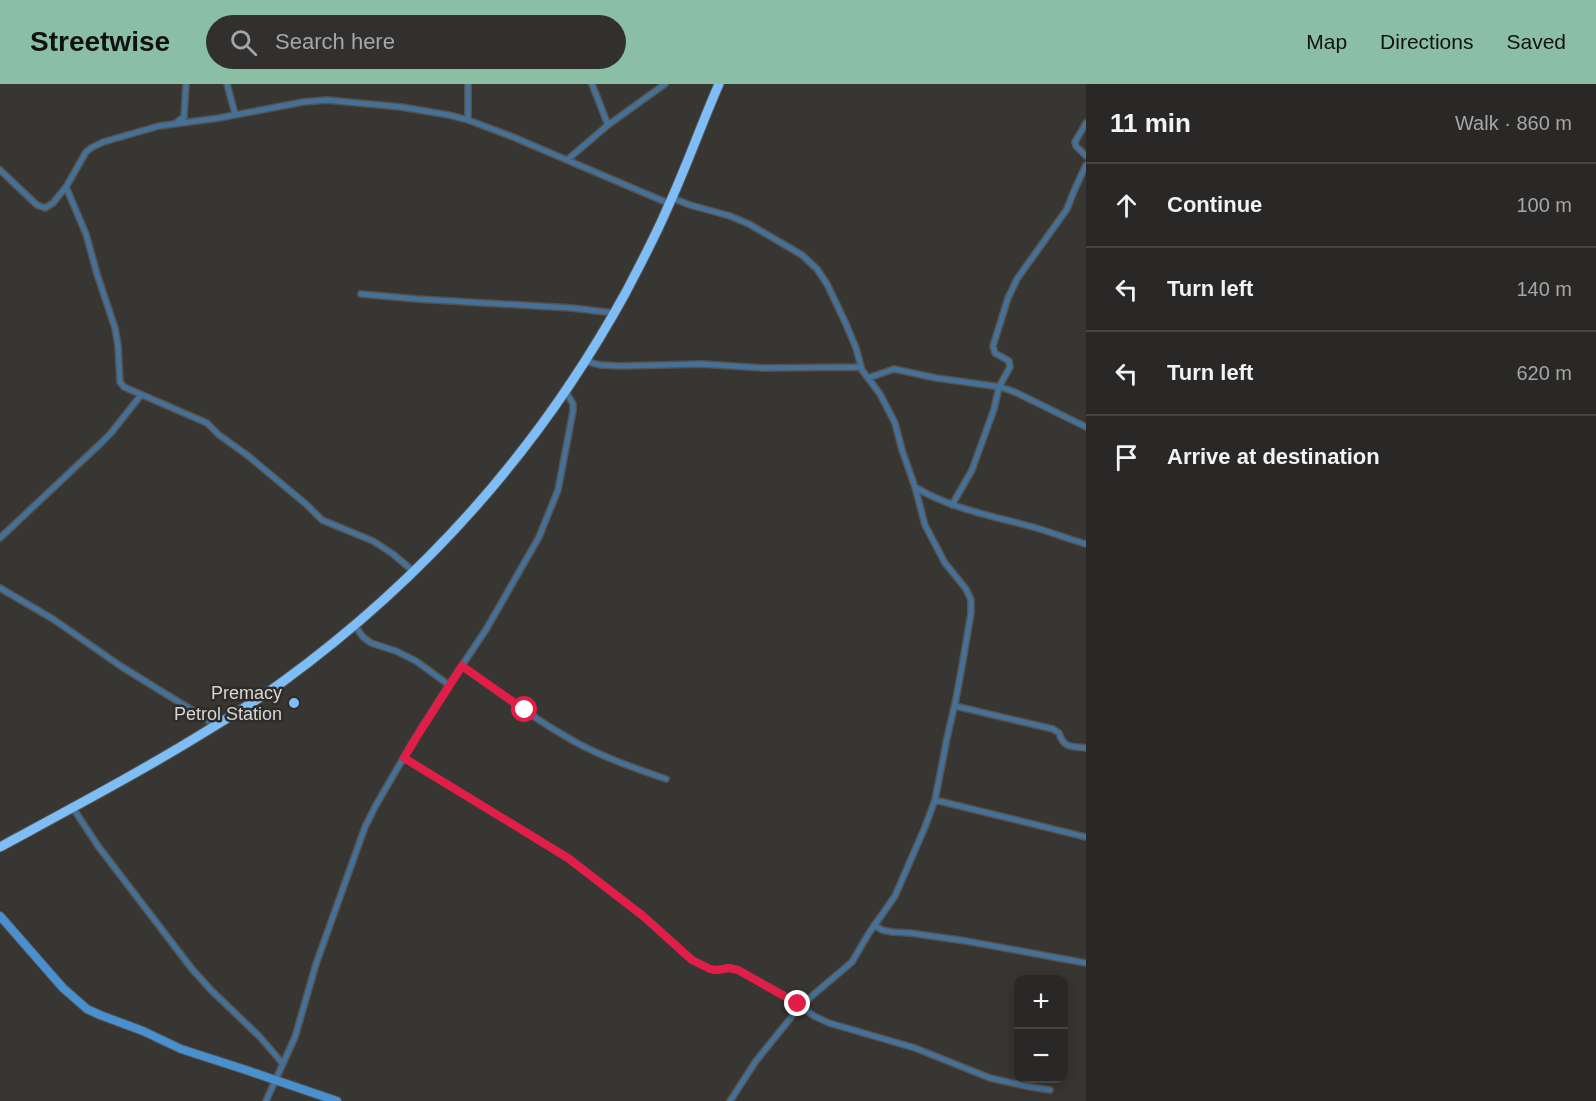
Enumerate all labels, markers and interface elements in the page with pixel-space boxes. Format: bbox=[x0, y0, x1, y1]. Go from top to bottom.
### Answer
search box bbox=[206, 15, 626, 69]
text: Streetwise bbox=[30, 26, 170, 57]
icon: search bbox=[227, 26, 260, 59]
text: Search here bbox=[275, 29, 395, 54]
text: Map bbox=[1306, 30, 1347, 53]
text: Directions bbox=[1380, 30, 1473, 53]
text: Saved bbox=[1506, 30, 1566, 53]
text: 11 min bbox=[1110, 108, 1191, 138]
text: Walk · 860 m bbox=[1455, 112, 1572, 134]
icon: ahead bbox=[1110, 189, 1143, 222]
text: Continue bbox=[1167, 192, 1262, 217]
text: 100 m bbox=[1516, 194, 1572, 216]
icon: left bbox=[1110, 273, 1143, 306]
text: Turn left bbox=[1167, 276, 1253, 301]
text: 140 m bbox=[1516, 278, 1572, 300]
icon: left bbox=[1110, 357, 1143, 390]
text: Turn left bbox=[1167, 360, 1253, 385]
text: 620 m bbox=[1516, 362, 1572, 384]
icon: arrive bbox=[1110, 441, 1143, 474]
text: Arrive at destination bbox=[1167, 444, 1380, 469]
place label: Premacy Petrol Station bbox=[174, 683, 282, 724]
marker: Premacy Petrol Station bbox=[287, 696, 301, 710]
route start bbox=[511, 696, 537, 722]
map controls bbox=[1014, 975, 1068, 1083]
button: + bbox=[1014, 975, 1068, 1029]
route end bbox=[784, 990, 810, 1016]
button: − bbox=[1014, 1029, 1068, 1083]

